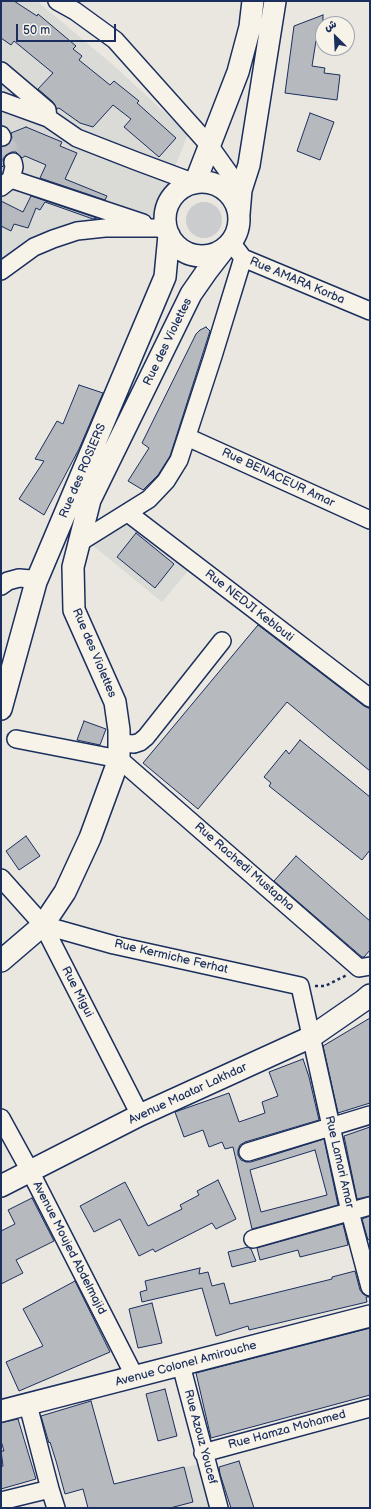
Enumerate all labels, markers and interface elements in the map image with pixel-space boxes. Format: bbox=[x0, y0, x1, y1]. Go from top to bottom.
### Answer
scale bar bbox=[18, 16, 118, 42]
north arrow bbox=[315, 16, 355, 56]
text: ش bbox=[322, 17, 338, 34]
text: 50 m bbox=[23, 23, 50, 38]
street label: Rue AMARA Korba bbox=[247, 254, 347, 308]
street label: Rue des Violettes bbox=[141, 296, 195, 388]
street label: Rue des ROSIERS bbox=[57, 422, 109, 520]
street label: Rue BENACEUR Amar bbox=[219, 445, 337, 511]
street label: Rue NEDJI Keblouti bbox=[202, 567, 296, 645]
street label: Rue des Violettes bbox=[69, 606, 119, 700]
street label: Rue Rachedi Mustapha bbox=[191, 820, 297, 914]
street label: Rue Kermiche Ferhat bbox=[113, 937, 229, 977]
street label: Rue Migui bbox=[58, 964, 96, 1020]
street label: Avenue Maatar Lakhdar bbox=[127, 1060, 249, 1128]
street label: Rue Lamari Amar bbox=[321, 1114, 357, 1210]
street label: Avenue Moujed Abdelmajid bbox=[29, 1179, 109, 1317]
street label: Avenue Colonel Amirouche bbox=[114, 1338, 258, 1390]
street label: Rue Azouz Youcef bbox=[180, 1388, 220, 1486]
street label: Rue Hamza Mohamed bbox=[227, 1407, 347, 1453]

